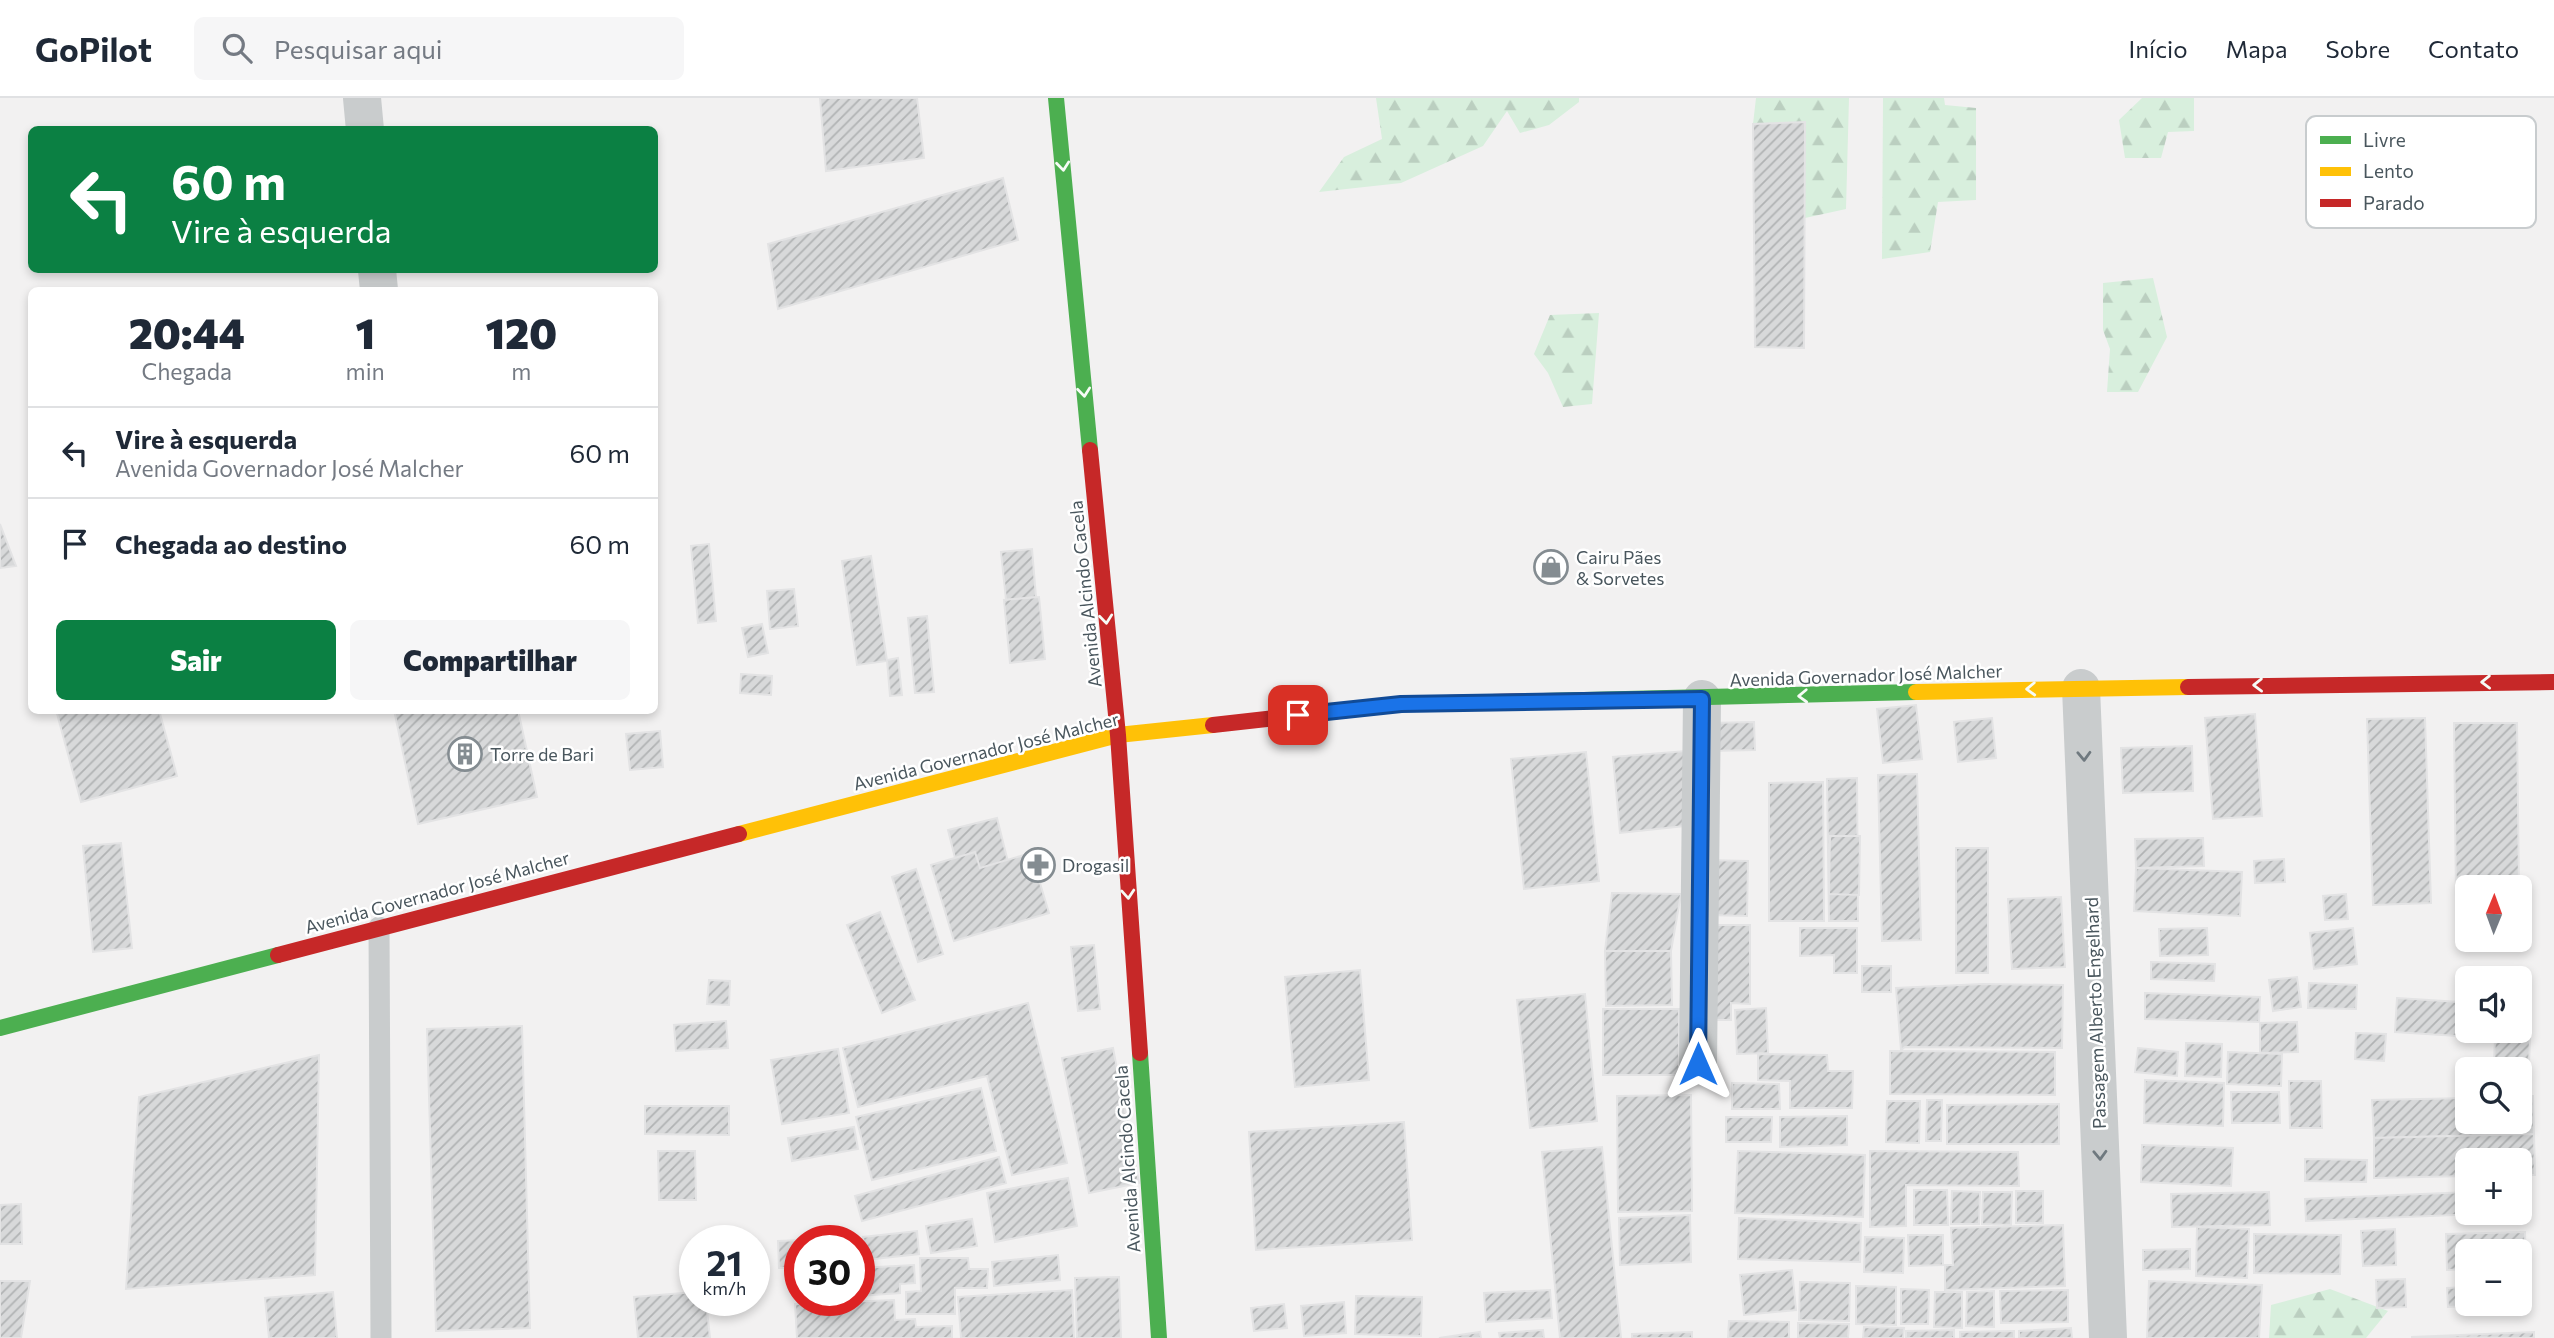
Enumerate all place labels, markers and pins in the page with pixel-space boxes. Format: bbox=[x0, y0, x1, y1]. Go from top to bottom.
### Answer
place label: Cairu Pães & Sorvetes bbox=[1576, 546, 1664, 589]
shop icon: Cairu Pães & Sorvetes bbox=[1532, 548, 1570, 586]
pin bbox=[1268, 685, 1328, 745]
building icon: Torre de Bari bbox=[446, 735, 484, 773]
place label: Torre de Bari bbox=[490, 743, 594, 765]
pharmacy icon: Drogasil bbox=[1019, 846, 1057, 884]
place label: Drogasil bbox=[1062, 854, 1129, 876]

